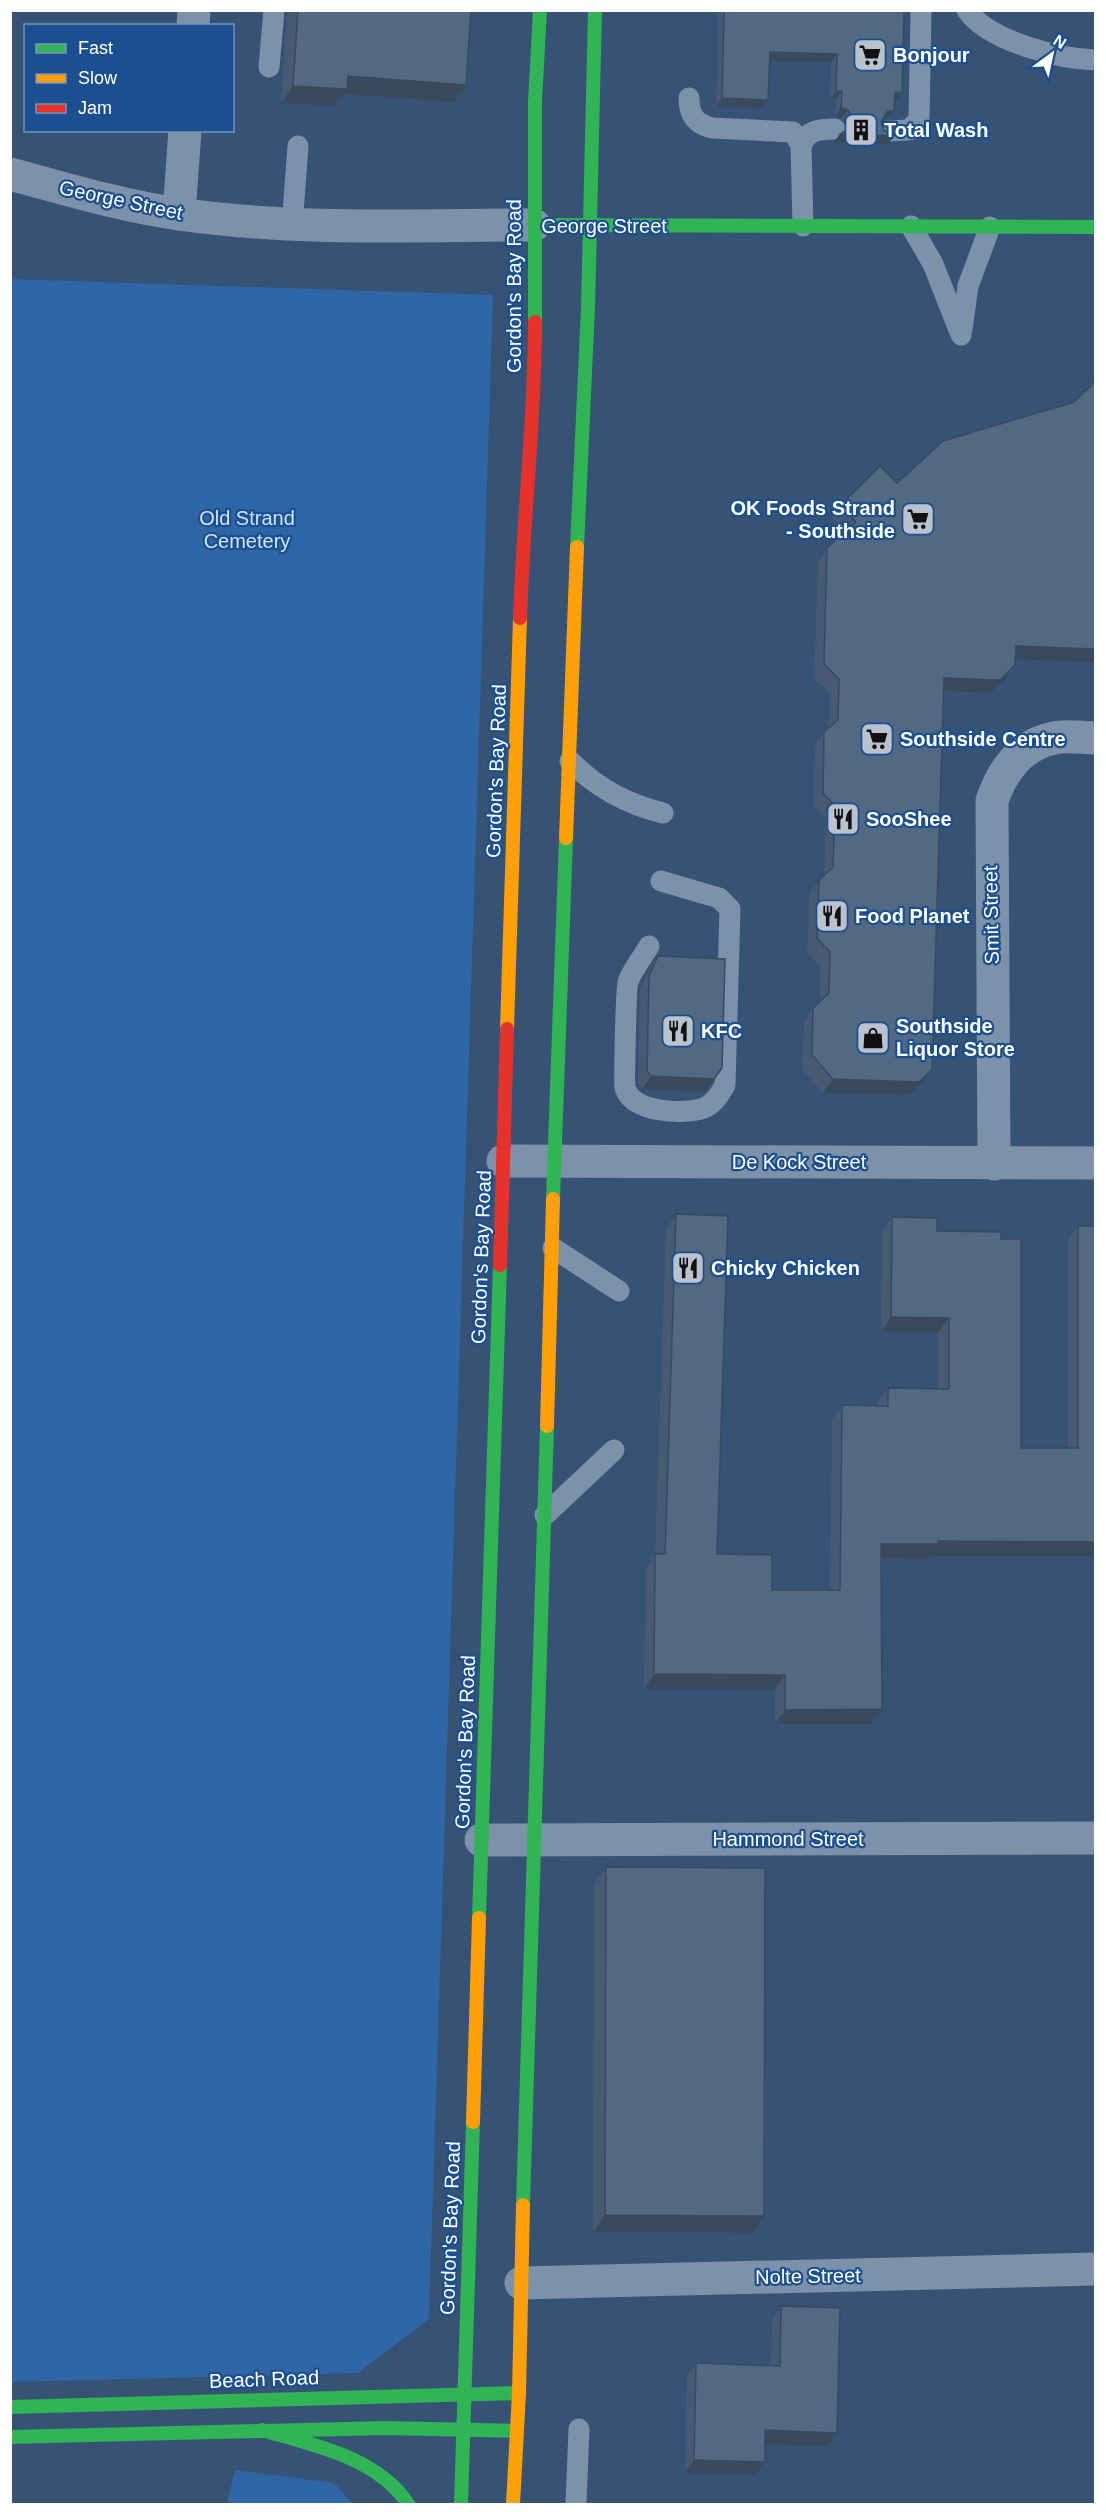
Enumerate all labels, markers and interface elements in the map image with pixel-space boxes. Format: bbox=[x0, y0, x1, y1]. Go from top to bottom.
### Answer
legend bbox=[24, 24, 234, 132]
north arrow bbox=[1022, 24, 1082, 84]
text: N bbox=[1050, 32, 1069, 52]
supermarket icon: Bonjour bbox=[852, 37, 888, 73]
text: Fast bbox=[78, 38, 113, 58]
place label: Bonjour bbox=[893, 44, 970, 66]
text: Slow bbox=[78, 68, 118, 88]
text: Jam bbox=[78, 98, 112, 118]
building icon: Total Wash bbox=[843, 112, 879, 148]
place label: Total Wash bbox=[884, 119, 988, 141]
street label: George Street bbox=[57, 176, 185, 224]
street label: Gordon's Bay Road bbox=[503, 199, 525, 373]
street label: George Street bbox=[541, 215, 667, 237]
place label: OK Foods Strand - Southside bbox=[731, 497, 895, 542]
supermarket icon: OK Foods Strand - Southside bbox=[900, 501, 936, 537]
park label: Old Strand Cemetery bbox=[199, 507, 295, 552]
street label: Gordon's Bay Road bbox=[482, 684, 510, 858]
supermarket icon: Southside Centre bbox=[859, 721, 895, 757]
place label: Southside Centre bbox=[900, 728, 1066, 750]
restaurant icon: SooShee bbox=[825, 801, 861, 837]
place label: SooShee bbox=[866, 808, 952, 830]
street label: Smit Street bbox=[979, 865, 1003, 965]
restaurant icon: Food Planet bbox=[814, 898, 850, 934]
place label: Food Planet bbox=[855, 905, 970, 927]
restaurant icon: KFC bbox=[660, 1013, 696, 1049]
place label: Southside Liquor Store bbox=[896, 1015, 1015, 1060]
place label: KFC bbox=[701, 1020, 742, 1042]
shop icon: Southside Liquor Store bbox=[855, 1020, 891, 1056]
street label: De Kock Street bbox=[732, 1151, 867, 1173]
street label: Gordon's Bay Road bbox=[467, 1170, 495, 1344]
restaurant icon: Chicky Chicken bbox=[670, 1250, 706, 1286]
place label: Chicky Chicken bbox=[711, 1257, 860, 1279]
street label: Gordon's Bay Road bbox=[451, 1655, 479, 1829]
street label: Hammond Street bbox=[712, 1828, 864, 1850]
street label: Gordon's Bay Road bbox=[436, 2141, 464, 2315]
street label: Nolte Street bbox=[755, 2264, 861, 2288]
street label: Beach Road bbox=[209, 2366, 319, 2392]

